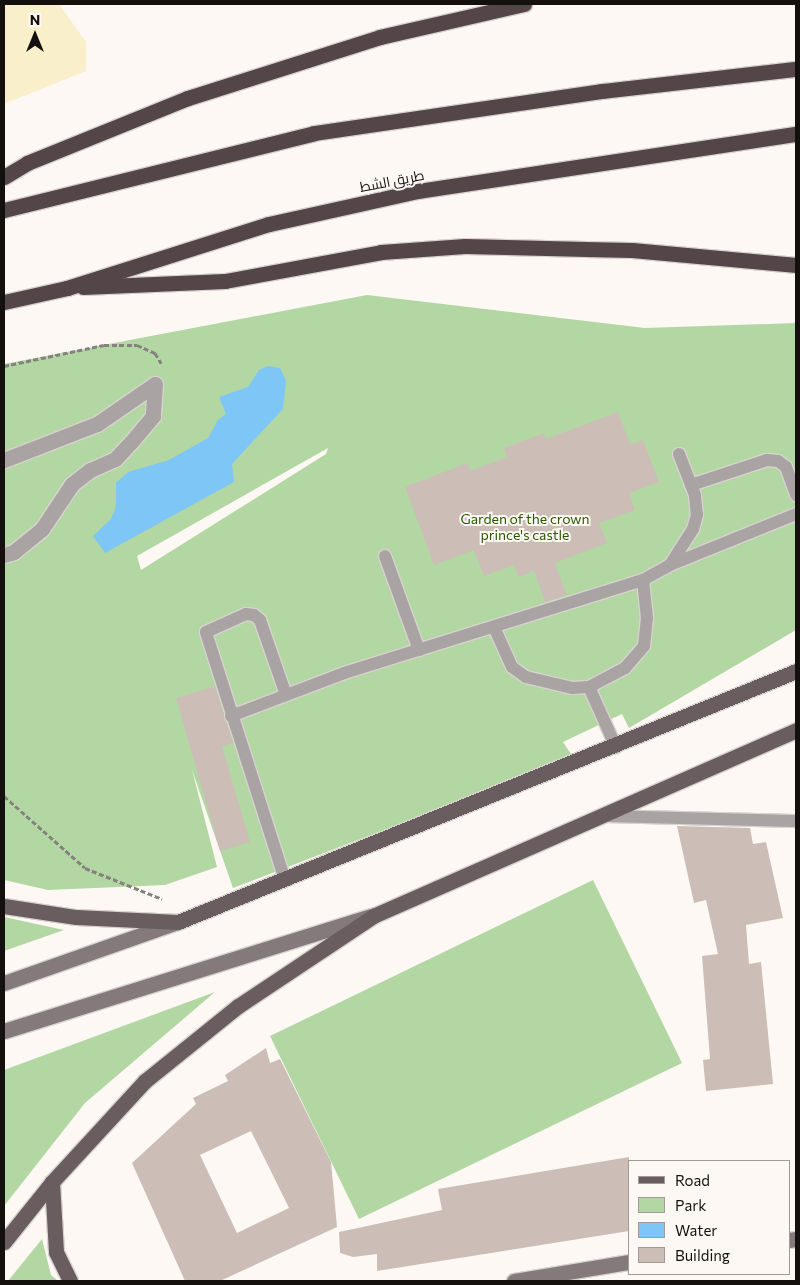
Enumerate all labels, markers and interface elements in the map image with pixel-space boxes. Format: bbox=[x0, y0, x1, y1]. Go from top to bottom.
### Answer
north arrow bbox=[10, 10, 60, 60]
text: N bbox=[30, 11, 40, 28]
street label: طريق الشط bbox=[358, 167, 426, 195]
park label: Garden of the crown prince's castle bbox=[460, 511, 590, 544]
legend bbox=[628, 1160, 790, 1275]
text: Road bbox=[675, 1171, 710, 1189]
text: Park bbox=[675, 1196, 706, 1214]
text: Water bbox=[675, 1221, 717, 1239]
text: Building bbox=[675, 1246, 730, 1264]

